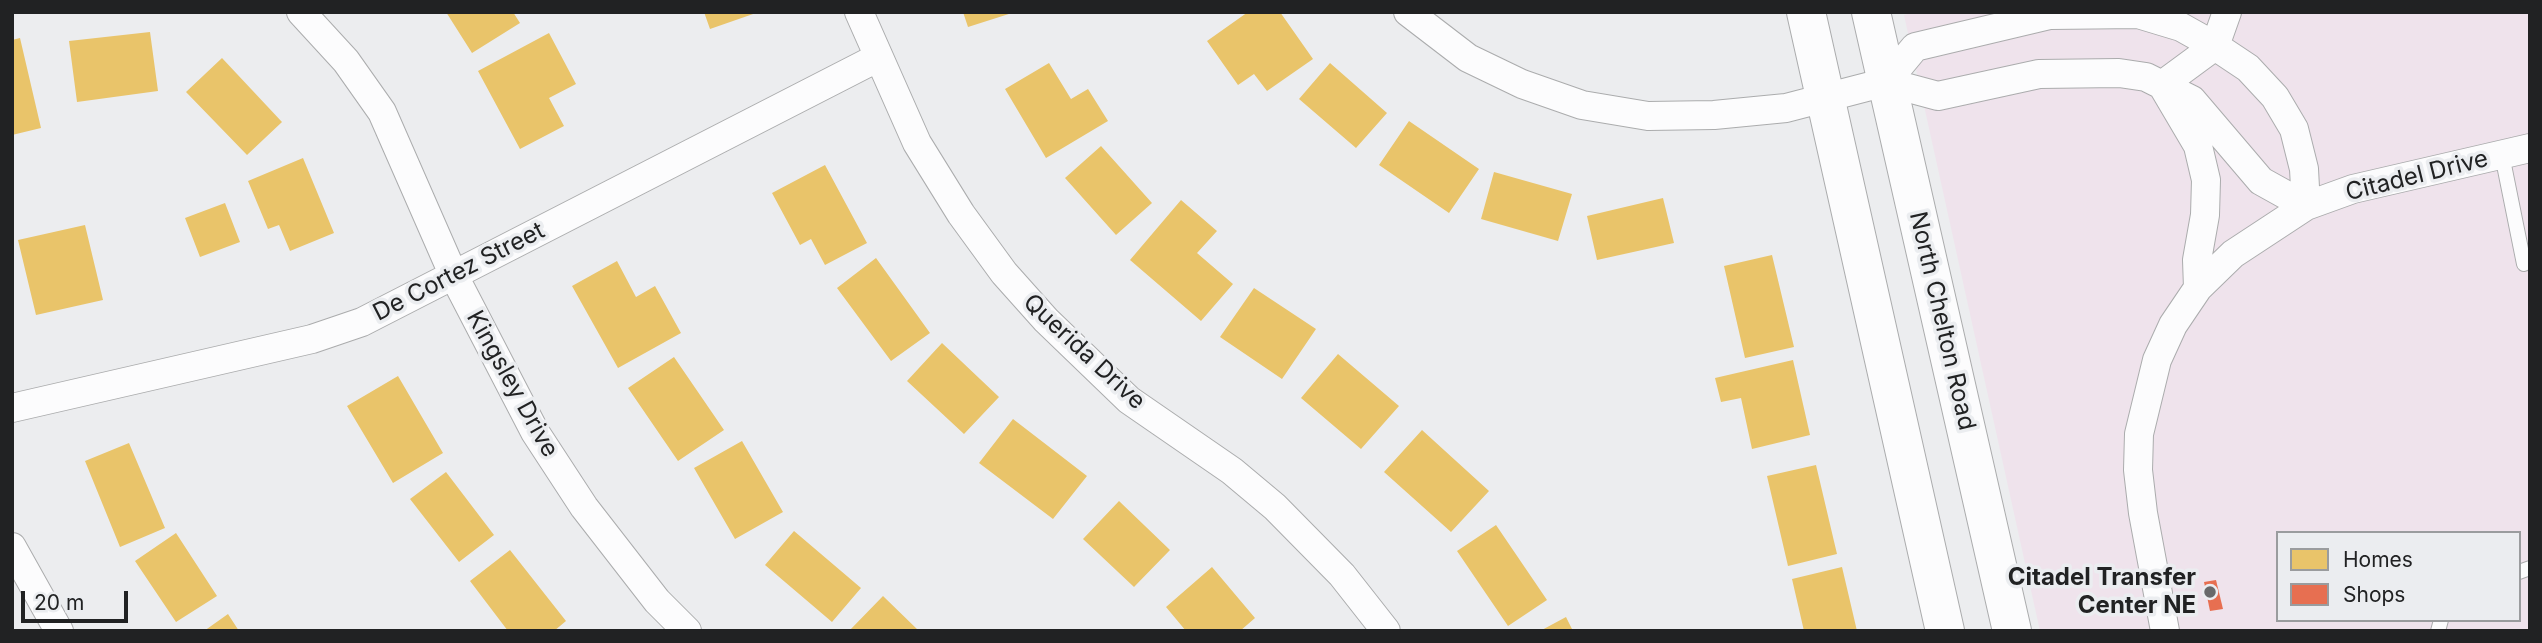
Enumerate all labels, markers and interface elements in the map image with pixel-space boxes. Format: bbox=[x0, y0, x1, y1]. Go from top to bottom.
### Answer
street label: Citadel Drive bbox=[2343, 144, 2491, 208]
street label: North Chelton Road bbox=[1903, 209, 1981, 433]
street label: De Cortez Street bbox=[369, 216, 549, 328]
street label: Querida Drive bbox=[1017, 288, 1151, 416]
street label: Kingsley Drive bbox=[460, 306, 564, 462]
legend bbox=[2276, 531, 2521, 622]
text: Homes bbox=[2343, 547, 2413, 572]
place label: Citadel Transfer Center NE bbox=[2008, 564, 2196, 620]
scale bar bbox=[24, 576, 131, 620]
text: Shops bbox=[2343, 582, 2405, 607]
marker: Citadel Transfer Center NE bbox=[2202, 584, 2218, 600]
text: 20 m bbox=[34, 590, 84, 615]

